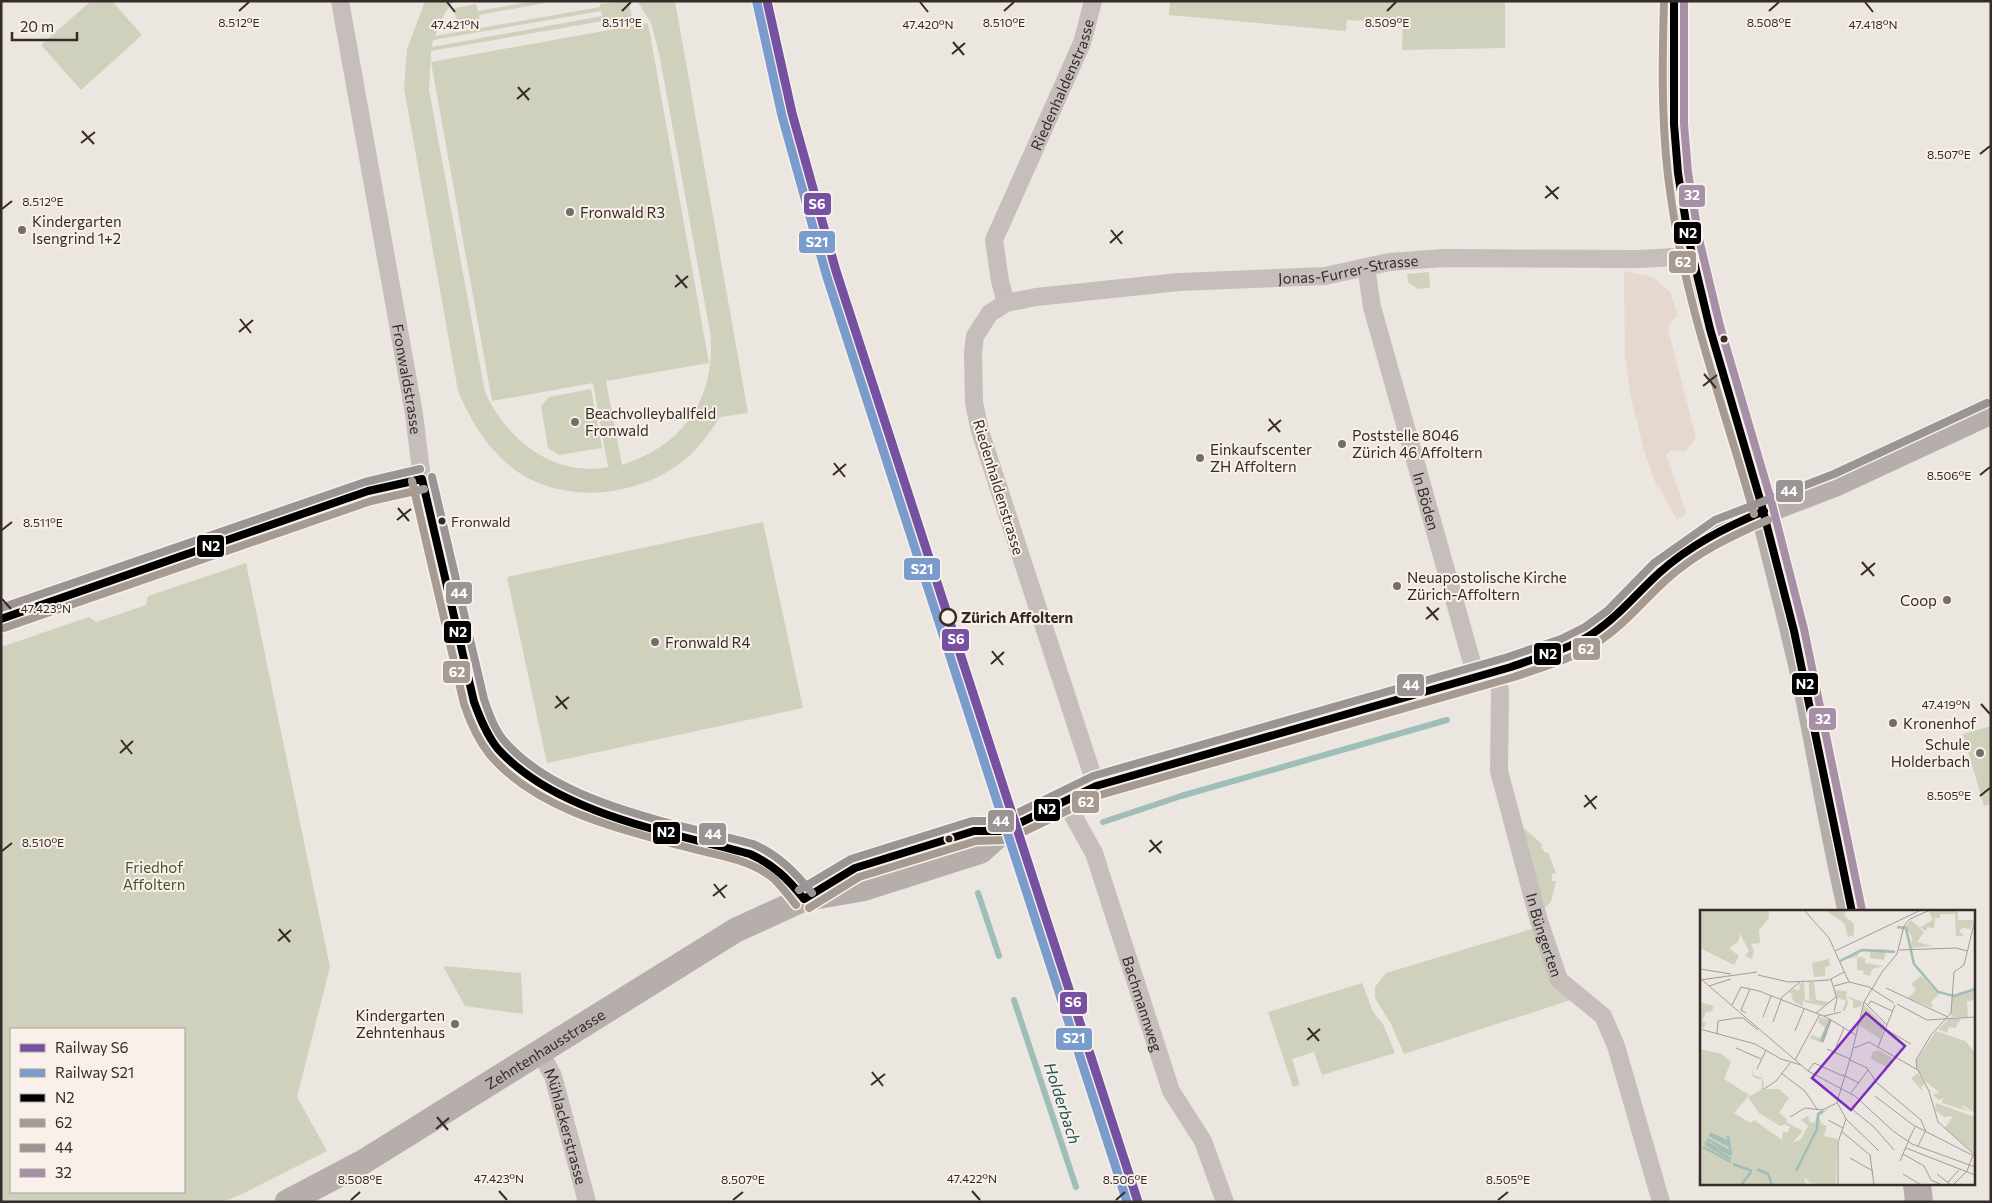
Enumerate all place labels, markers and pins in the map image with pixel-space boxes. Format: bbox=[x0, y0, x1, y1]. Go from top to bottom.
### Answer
place label: Fronwald R3 bbox=[580, 203, 665, 221]
marker: Fronwald R3 bbox=[564, 206, 576, 218]
place label: Kindergarten Isengrind 1+2 bbox=[32, 212, 122, 247]
marker: Kindergarten Isengrind 1+2 bbox=[16, 224, 28, 236]
unlabelled marker bbox=[1719, 334, 1729, 344]
place label: Beachvolleyballfeld Fronwald bbox=[585, 404, 716, 439]
marker: Beachvolleyballfeld Fronwald bbox=[569, 416, 581, 428]
place label: Poststelle 8046 Zürich 46 Affoltern bbox=[1352, 426, 1483, 461]
marker: Poststelle 8046 Zürich 46 Affoltern bbox=[1336, 438, 1348, 450]
place label: Einkaufscenter ZH Affoltern bbox=[1210, 440, 1312, 475]
marker: Einkaufscenter ZH Affoltern bbox=[1194, 452, 1206, 464]
place label: Fronwald bbox=[451, 513, 510, 530]
marker: Fronwald bbox=[437, 516, 447, 526]
place label: Neuapostolische Kirche Zürich-Affoltern bbox=[1407, 568, 1567, 603]
marker: Neuapostolische Kirche Zürich-Affoltern bbox=[1391, 580, 1403, 592]
place label: Coop bbox=[1900, 591, 1937, 609]
marker: Coop bbox=[1941, 594, 1953, 606]
marker: Zürich Affoltern bbox=[939, 608, 957, 626]
place label: Zürich Affoltern bbox=[961, 608, 1073, 626]
place label: Fronwald R4 bbox=[665, 633, 750, 651]
marker: Fronwald R4 bbox=[649, 636, 661, 648]
place label: Kronenhof bbox=[1903, 714, 1976, 732]
marker: Kronenhof bbox=[1887, 717, 1899, 729]
place label: Schule Holderbach bbox=[1891, 735, 1970, 770]
marker: Schule Holderbach bbox=[1974, 747, 1986, 759]
unlabelled marker bbox=[944, 834, 954, 844]
place label: Kindergarten Zehntenhaus bbox=[356, 1006, 445, 1041]
marker: Kindergarten Zehntenhaus bbox=[449, 1018, 461, 1030]

